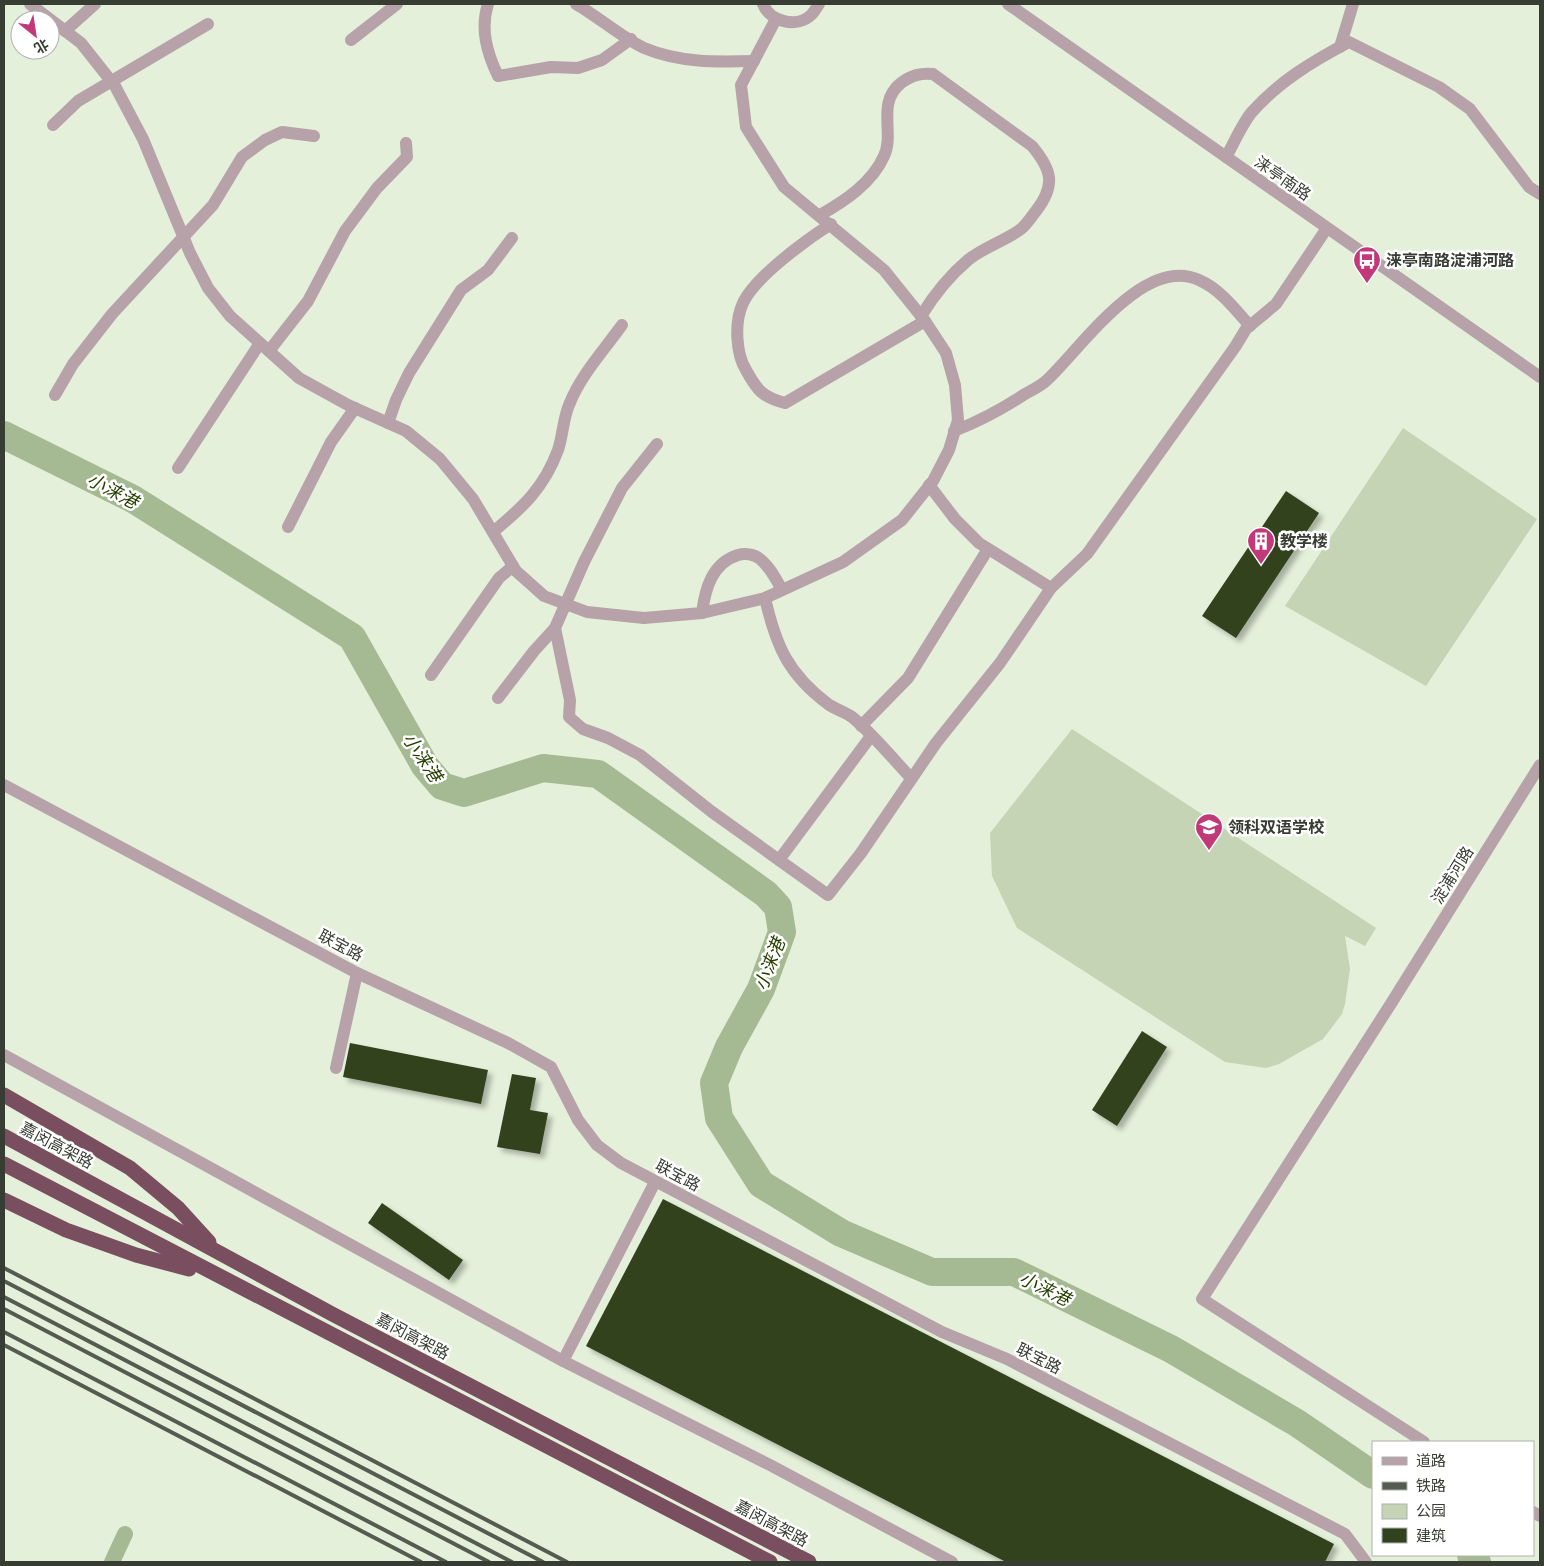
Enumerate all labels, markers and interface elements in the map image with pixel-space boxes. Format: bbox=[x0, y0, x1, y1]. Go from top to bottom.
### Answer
north arrow bbox=[10, 10, 60, 60]
text: 北 bbox=[31, 35, 53, 58]
street label: 涞亭南路 bbox=[1250, 151, 1316, 205]
bus stop icon: 涞亭南路淀浦河路 bbox=[1352, 245, 1382, 284]
place label: 涞亭南路淀浦河路 bbox=[1386, 249, 1514, 271]
water label: 小涞港 bbox=[84, 467, 145, 515]
building icon: 教学楼 bbox=[1246, 526, 1276, 565]
place label: 教学楼 bbox=[1280, 530, 1328, 552]
water label: 小涞港 bbox=[398, 728, 450, 789]
school or university icon: 领科双语学校 bbox=[1194, 812, 1224, 851]
place label: 领科双语学校 bbox=[1228, 816, 1325, 838]
street label: 淀浦河路 bbox=[1426, 842, 1478, 908]
street label: 联宝路 bbox=[315, 924, 367, 966]
water label: 小涞港 bbox=[748, 932, 791, 994]
street label: 嘉闵高架路 bbox=[17, 1117, 97, 1173]
street label: 联宝路 bbox=[652, 1154, 704, 1196]
water label: 小涞港 bbox=[1015, 1265, 1077, 1312]
street label: 嘉闵高架路 bbox=[373, 1308, 453, 1364]
street label: 联宝路 bbox=[1013, 1337, 1065, 1379]
legend bbox=[1372, 1441, 1534, 1556]
text: 道路 bbox=[1416, 1450, 1446, 1470]
text: 铁路 bbox=[1416, 1475, 1446, 1495]
street label: 嘉闵高架路 bbox=[732, 1495, 812, 1551]
text: 公园 bbox=[1416, 1500, 1446, 1520]
text: 建筑 bbox=[1416, 1525, 1446, 1545]

